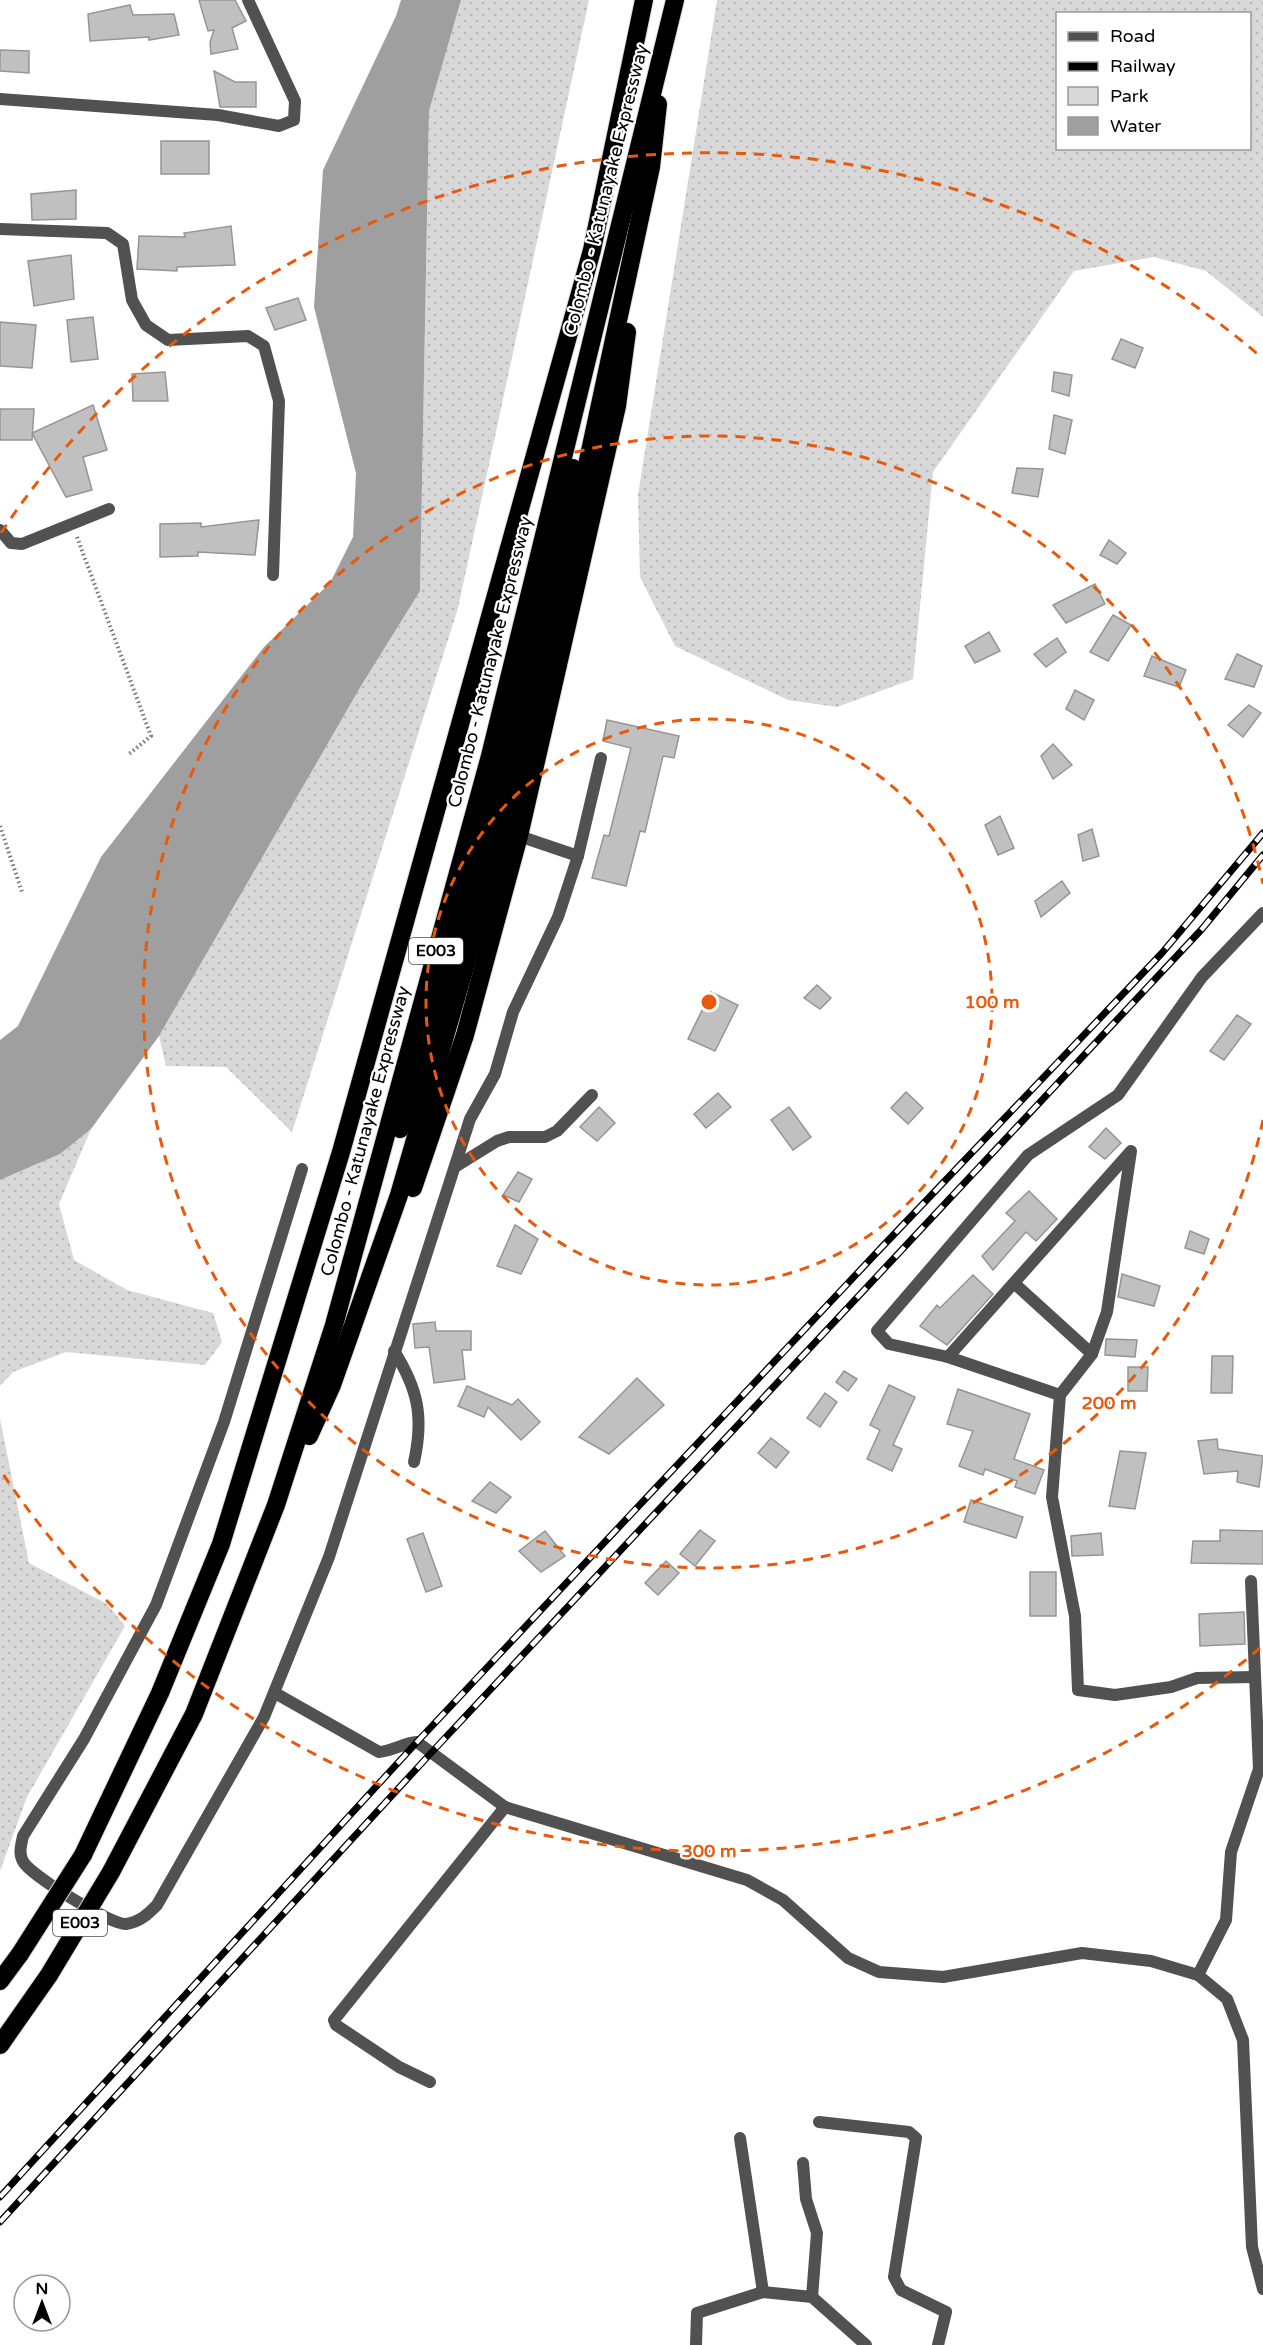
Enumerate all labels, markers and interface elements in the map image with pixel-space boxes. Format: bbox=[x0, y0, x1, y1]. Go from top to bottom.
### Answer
legend bbox=[1056, 12, 1251, 150]
text: Road bbox=[1110, 25, 1155, 47]
street label: Colombo - Katunayake Expressway bbox=[559, 42, 653, 338]
text: Railway bbox=[1110, 55, 1176, 77]
text: Park bbox=[1110, 85, 1149, 107]
text: Water bbox=[1110, 115, 1161, 137]
street label: Colombo - Katunayake Expressway bbox=[443, 514, 537, 810]
road number: E003 bbox=[409, 938, 463, 964]
street label: Colombo - Katunayake Expressway bbox=[316, 983, 414, 1278]
text: 100 m bbox=[964, 991, 1020, 1013]
centre of rings bbox=[699, 992, 719, 1012]
text: 200 m bbox=[1081, 1392, 1137, 1414]
text: 300 m bbox=[681, 1840, 737, 1862]
road number: E003 bbox=[53, 1910, 107, 1936]
north arrow bbox=[12, 2273, 72, 2333]
text: N bbox=[36, 2279, 48, 2299]

